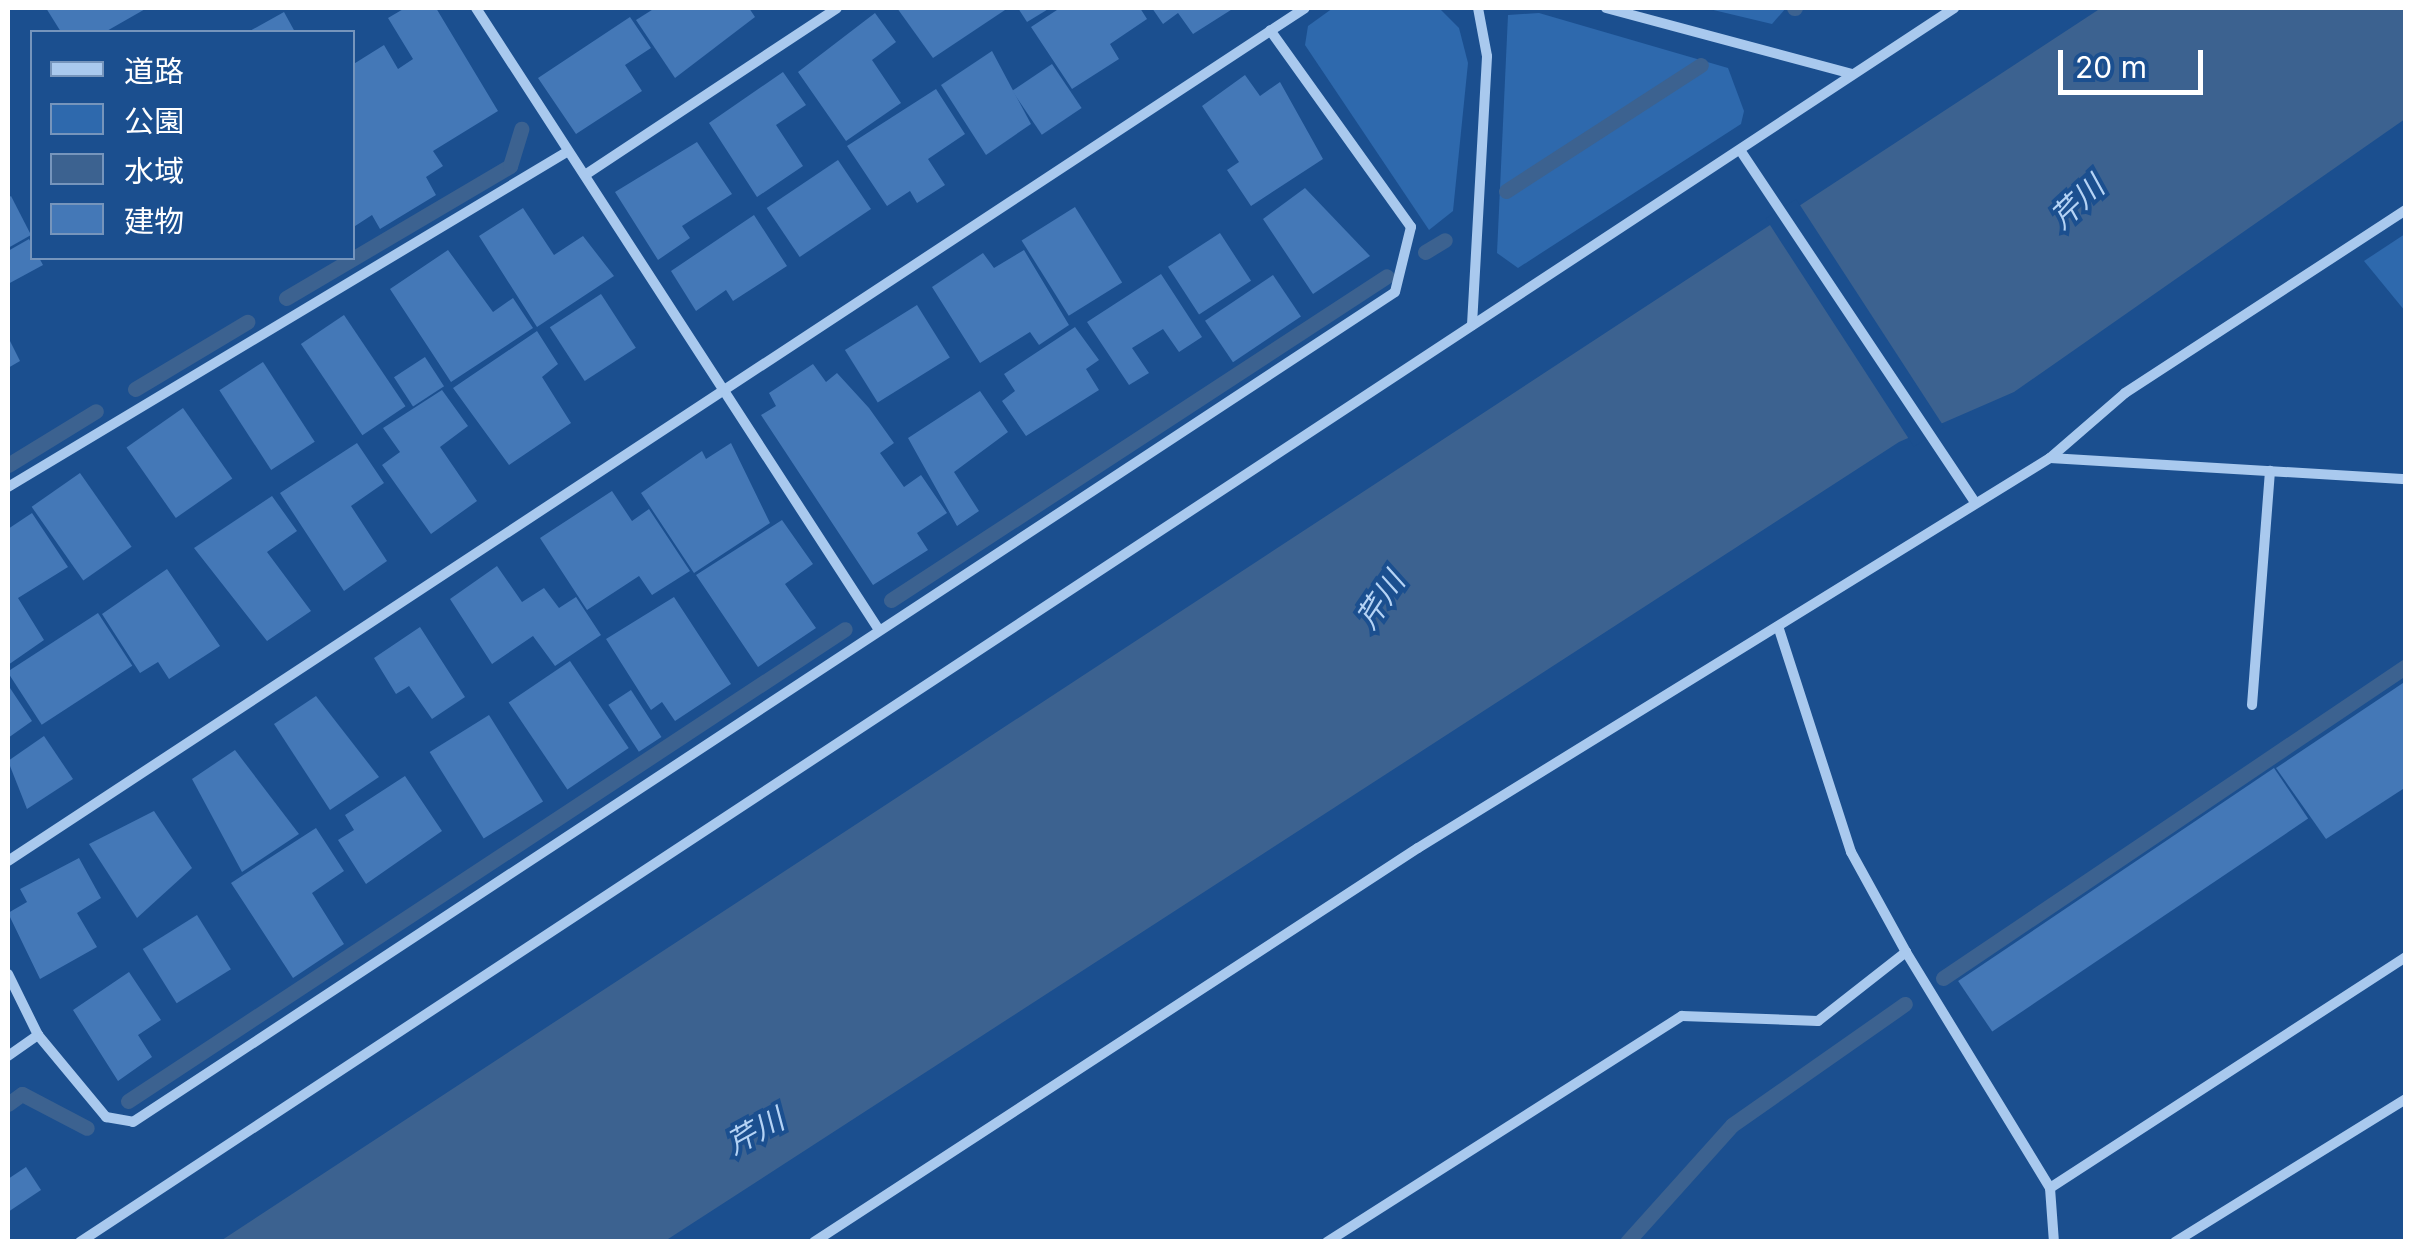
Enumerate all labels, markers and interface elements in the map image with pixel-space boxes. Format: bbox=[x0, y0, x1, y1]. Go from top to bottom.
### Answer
legend bbox=[30, 30, 355, 260]
scale bar bbox=[2063, 30, 2208, 92]
text: 20 m bbox=[2075, 49, 2147, 85]
text: 道路 bbox=[124, 53, 184, 89]
text: 公園 bbox=[124, 103, 184, 139]
text: 水域 bbox=[124, 153, 184, 189]
water label: 芹川 bbox=[2043, 168, 2111, 236]
text: 建物 bbox=[124, 203, 184, 239]
water label: 芹川 bbox=[1348, 565, 1412, 635]
water label: 芹川 bbox=[720, 1101, 790, 1161]

